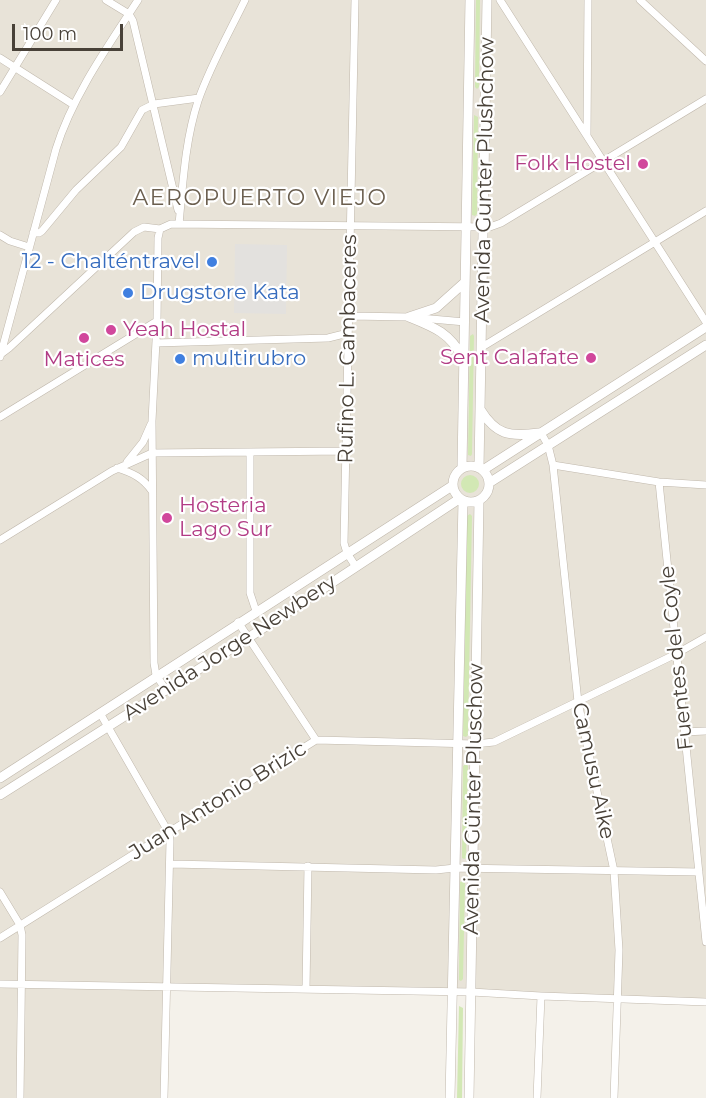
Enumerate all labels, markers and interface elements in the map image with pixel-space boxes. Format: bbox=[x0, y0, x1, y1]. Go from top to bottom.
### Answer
scale bar bbox=[15, 12, 126, 50]
text: 100 m bbox=[23, 23, 77, 45]
street label: Avenida Gunter Plushchow bbox=[470, 37, 500, 323]
place label: Folk Hostel bbox=[514, 151, 631, 177]
marker: Folk Hostel bbox=[636, 157, 650, 171]
district label: AEROPUERTO VIEJO bbox=[133, 186, 387, 212]
street label: Rufino L. Cambaceres bbox=[333, 234, 363, 464]
place label: 12 - Chalténtravel bbox=[22, 249, 200, 275]
marker: 12 - Chalténtravel bbox=[205, 255, 219, 269]
place label: Drugstore Kata bbox=[140, 280, 300, 306]
marker: Drugstore Kata bbox=[121, 286, 135, 300]
place label: Yeah Hostal bbox=[123, 317, 246, 343]
marker: Yeah Hostal bbox=[104, 323, 118, 337]
marker: Matices bbox=[77, 331, 91, 345]
place label: Sent Calafate bbox=[440, 345, 579, 371]
place label: multirubro bbox=[192, 346, 306, 372]
place label: Matices bbox=[43, 347, 125, 373]
marker: Sent Calafate bbox=[584, 351, 598, 365]
marker: multirubro bbox=[173, 352, 187, 366]
place label: Hosteria Lago Sur bbox=[179, 493, 272, 543]
marker: Hosteria Lago Sur bbox=[160, 511, 174, 525]
street label: Fuentes del Coyle bbox=[655, 564, 699, 752]
street label: Avenida Jorge Newbery bbox=[119, 570, 341, 726]
street label: Avenida Günter Pluschow bbox=[459, 663, 489, 935]
street label: Camusu Aike bbox=[566, 700, 620, 842]
street label: Juan Antonio Brizic bbox=[125, 736, 311, 866]

